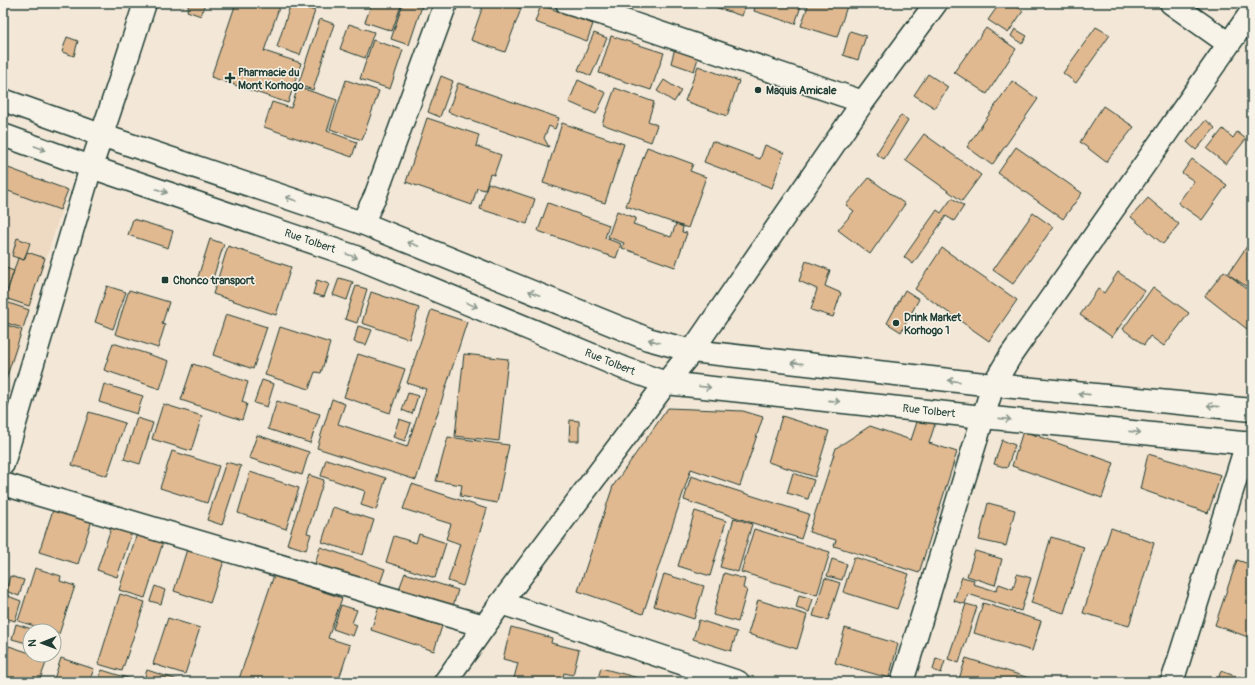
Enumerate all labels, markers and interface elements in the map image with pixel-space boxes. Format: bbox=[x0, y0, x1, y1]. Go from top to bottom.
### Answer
place label: Pharmacie du Mont Korhogo bbox=[238, 66, 304, 92]
marker: Pharmacie du Mont Korhogo bbox=[225, 73, 235, 83]
place label: Maquis Amicale bbox=[766, 84, 837, 97]
marker: Maquis Amicale bbox=[753, 85, 763, 95]
one-way arrow bbox=[33, 145, 45, 153]
one-way arrow bbox=[156, 188, 169, 195]
one-way arrow bbox=[285, 195, 298, 202]
street label: Rue Tolbert bbox=[283, 226, 338, 256]
one-way arrow bbox=[408, 240, 420, 247]
one-way arrow bbox=[345, 253, 358, 260]
place label: Chonco transport bbox=[173, 274, 255, 287]
marker: Chonco transport bbox=[160, 275, 170, 285]
one-way arrow bbox=[528, 288, 540, 296]
one-way arrow bbox=[465, 302, 477, 310]
place label: Drink Market Korhogo 1 bbox=[904, 311, 962, 337]
marker: Drink Market Korhogo 1 bbox=[891, 318, 901, 328]
one-way arrow bbox=[648, 337, 661, 344]
street label: Rue Tolbert bbox=[583, 346, 638, 378]
one-way arrow bbox=[791, 359, 804, 367]
one-way arrow bbox=[948, 377, 961, 385]
one-way arrow bbox=[698, 383, 711, 391]
one-way arrow bbox=[1078, 390, 1091, 398]
one-way arrow bbox=[827, 397, 840, 405]
street label: Rue Tolbert bbox=[902, 402, 957, 420]
one-way arrow bbox=[1207, 403, 1220, 410]
one-way arrow bbox=[998, 416, 1011, 423]
one-way arrow bbox=[1128, 429, 1141, 436]
north arrow bbox=[22, 623, 62, 663]
text: N bbox=[26, 639, 39, 647]

